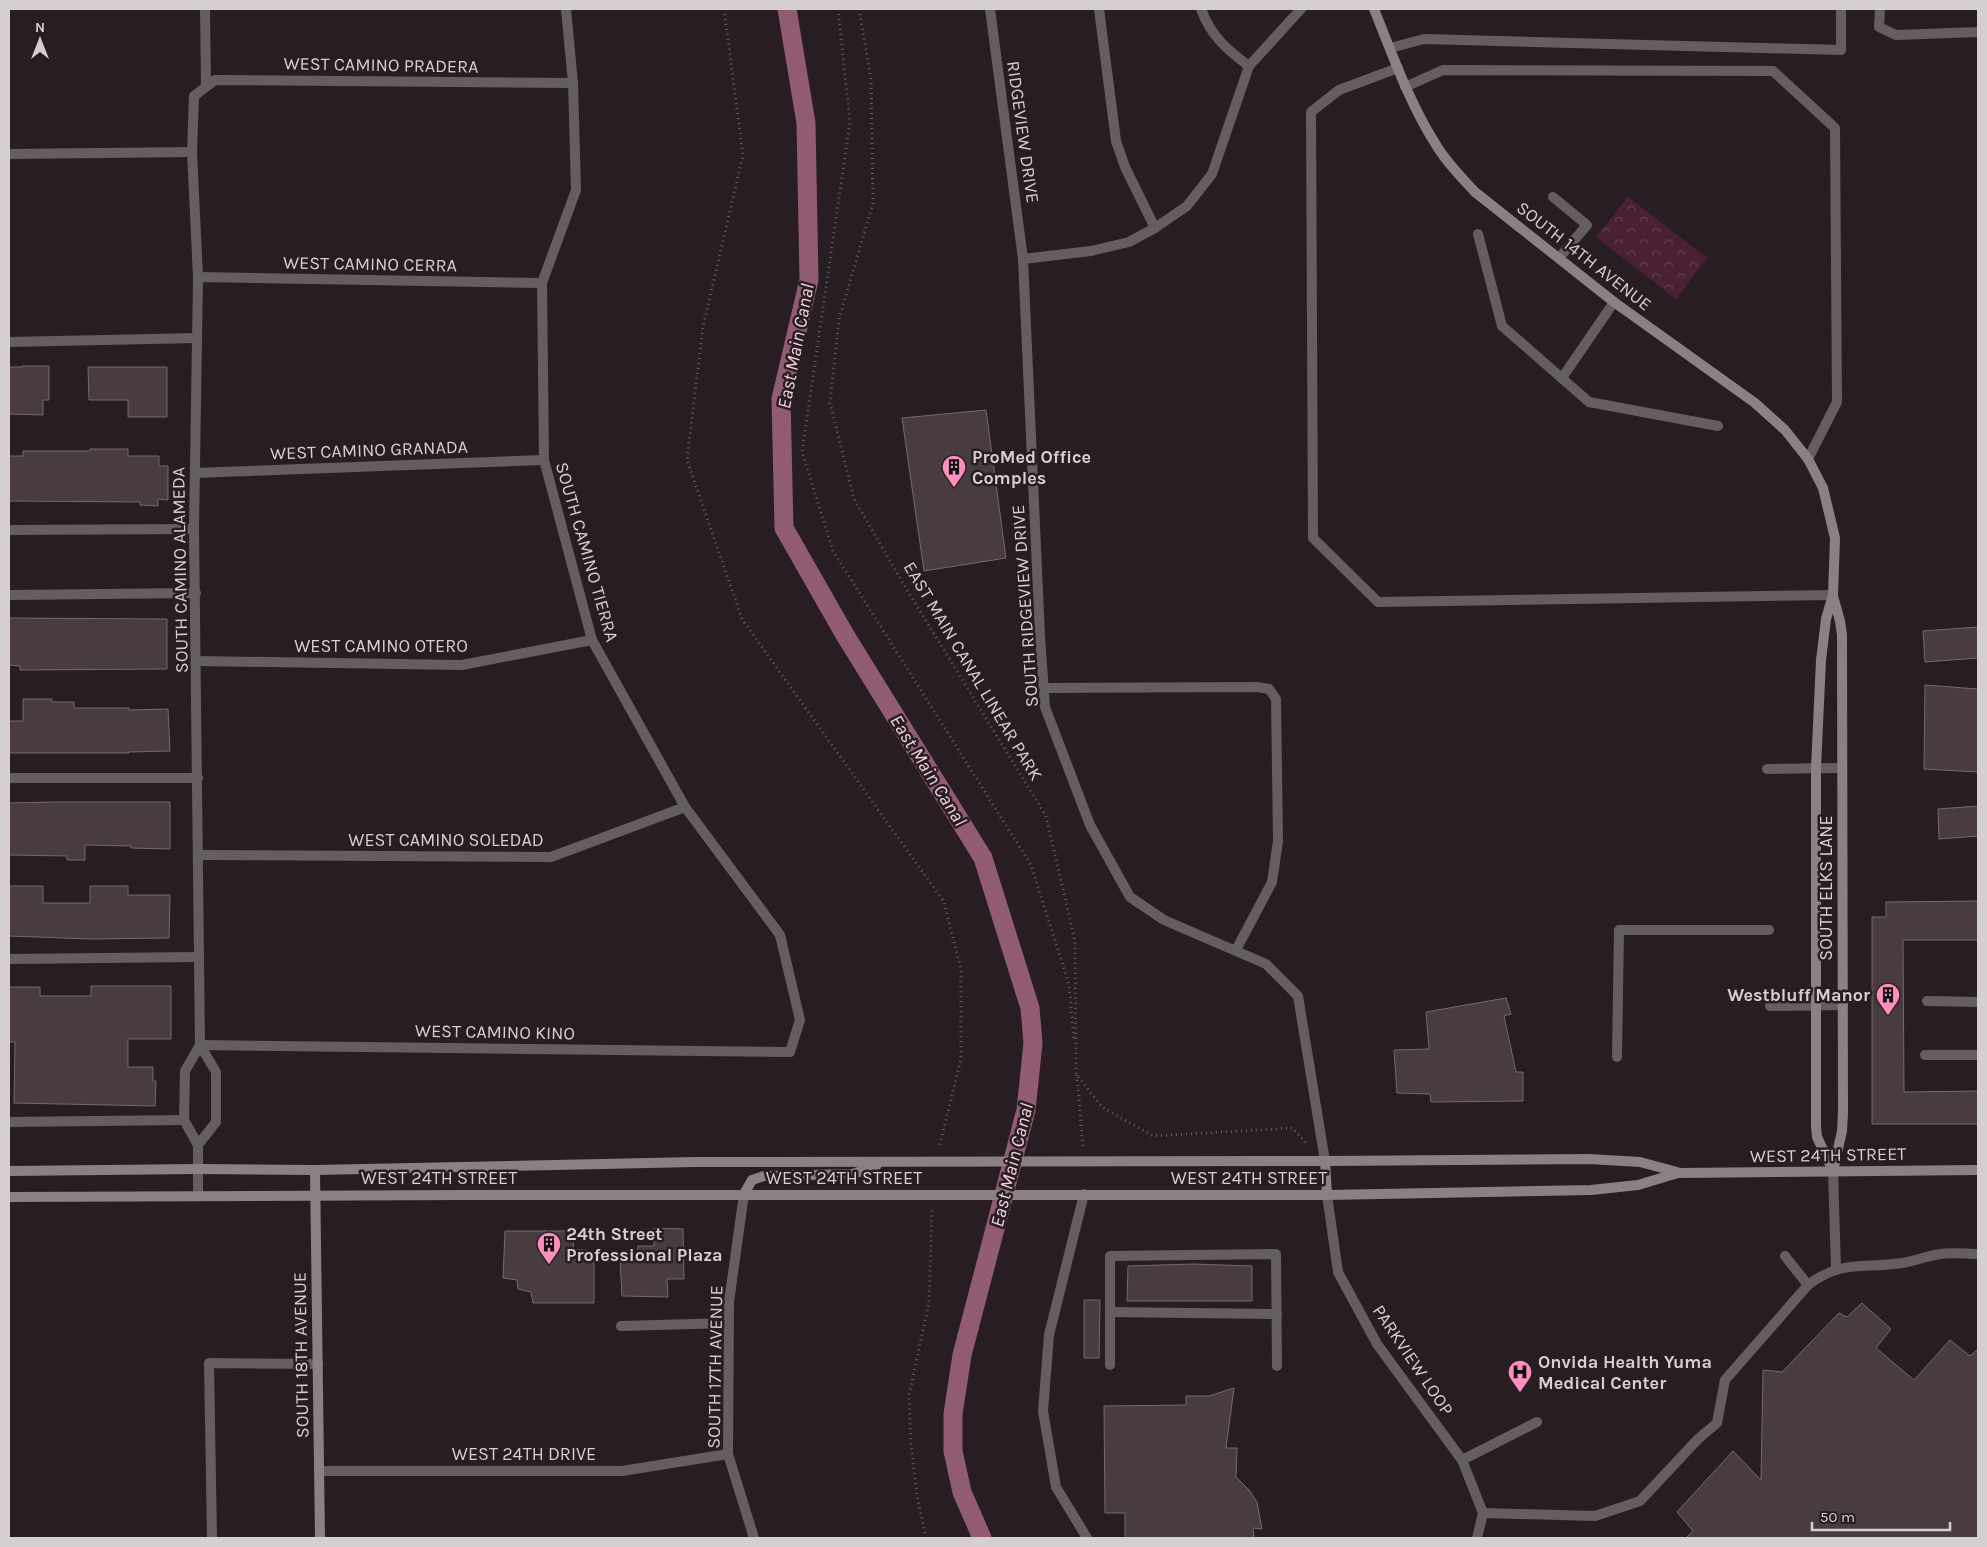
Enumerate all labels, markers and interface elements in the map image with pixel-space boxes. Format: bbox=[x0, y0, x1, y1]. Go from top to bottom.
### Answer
north arrow bbox=[15, 15, 65, 65]
text: N bbox=[35, 19, 45, 36]
street label: WEST CAMINO PRADERA bbox=[283, 52, 479, 78]
street label: RIDGEVIEW DRIVE bbox=[1002, 59, 1044, 205]
street label: SOUTH 14TH AVENUE bbox=[1512, 196, 1656, 316]
street label: WEST CAMINO CERRA bbox=[283, 251, 457, 277]
water label: East Main Canal bbox=[773, 282, 819, 411]
street label: WEST CAMINO GRANADA bbox=[270, 436, 468, 464]
place label: ProMed Office Comples bbox=[972, 446, 1091, 489]
building icon: ProMed Office Comples bbox=[941, 454, 967, 488]
street label: SOUTH CAMINO TIERRA bbox=[551, 460, 623, 644]
street label: SOUTH CAMINO ALAMEDA bbox=[167, 467, 193, 673]
street label: SOUTH RIDGEVIEW DRIVE bbox=[1007, 504, 1043, 708]
street label: EAST MAIN CANAL LINEAR PARK bbox=[899, 557, 1047, 785]
street label: WEST CAMINO OTERO bbox=[294, 635, 468, 657]
water label: East Main Canal bbox=[885, 711, 971, 830]
street label: SOUTH ELKS LANE bbox=[1815, 815, 1837, 961]
street label: WEST CAMINO SOLEDAD bbox=[348, 829, 544, 851]
building icon: Westbluff Manor bbox=[1875, 982, 1901, 1016]
place label: Westbluff Manor bbox=[1727, 984, 1870, 1006]
street label: WEST CAMINO KINO bbox=[415, 1020, 575, 1044]
water label: East Main Canal bbox=[986, 1101, 1038, 1230]
street label: WEST 24TH STREET bbox=[1750, 1143, 1906, 1167]
street label: WEST 24TH STREET bbox=[361, 1167, 517, 1189]
street label: WEST 24TH STREET bbox=[766, 1167, 922, 1189]
street label: WEST 24TH STREET bbox=[1171, 1167, 1327, 1189]
place label: 24th Street Professional Plaza bbox=[566, 1223, 723, 1266]
building icon: 24th Street Professional Plaza bbox=[536, 1231, 562, 1265]
street label: SOUTH 18TH AVENUE bbox=[289, 1272, 313, 1438]
street label: SOUTH 17TH AVENUE bbox=[703, 1285, 727, 1449]
street label: PARKVIEW LOOP bbox=[1368, 1300, 1458, 1420]
place label: Onvida Health Yuma Medical Center bbox=[1538, 1351, 1712, 1394]
hospital icon: Onvida Health Yuma Medical Center bbox=[1507, 1359, 1533, 1393]
street label: WEST 24TH DRIVE bbox=[452, 1443, 596, 1465]
scale bar bbox=[1812, 1500, 1950, 1532]
text: 50 m bbox=[1820, 1508, 1855, 1526]

